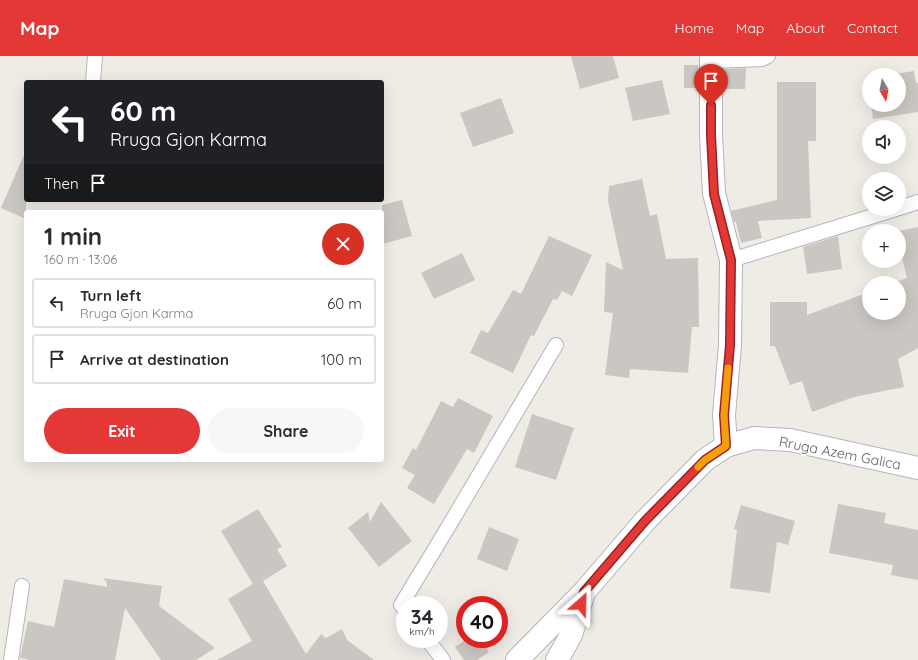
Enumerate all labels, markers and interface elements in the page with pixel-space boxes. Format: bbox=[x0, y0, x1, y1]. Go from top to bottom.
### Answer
text: Map bbox=[20, 16, 59, 40]
text: Home bbox=[675, 19, 714, 37]
text: Map bbox=[736, 19, 764, 37]
text: About bbox=[786, 19, 825, 37]
text: Contact bbox=[847, 19, 898, 37]
pin bbox=[694, 64, 728, 105]
north arrow bbox=[862, 68, 906, 112]
map controls bbox=[862, 68, 906, 320]
icon: arrive bbox=[700, 70, 722, 92]
text: 60 m bbox=[110, 93, 176, 128]
icon: left bbox=[44, 96, 96, 148]
button: sound bbox=[862, 120, 906, 164]
text: Rruga Gjon Karma bbox=[110, 128, 267, 151]
icon: arrive bbox=[87, 172, 109, 194]
button: layers bbox=[862, 172, 906, 216]
text: Then bbox=[44, 174, 79, 193]
text: 1 min bbox=[44, 221, 102, 251]
button: close bbox=[322, 223, 364, 265]
button: + bbox=[862, 224, 906, 268]
text: 160 m · 13:06 bbox=[44, 251, 117, 267]
button: − bbox=[862, 276, 906, 320]
text: Turn left bbox=[80, 286, 142, 305]
icon: left bbox=[46, 292, 68, 314]
text: 60 m bbox=[327, 294, 362, 313]
text: Rruga Gjon Karma bbox=[80, 305, 193, 321]
icon: arrive bbox=[46, 348, 68, 370]
text: Arrive at destination bbox=[80, 350, 229, 369]
text: 100 m bbox=[321, 350, 362, 369]
button: Exit bbox=[44, 408, 200, 454]
button: Share bbox=[208, 408, 364, 454]
street label: Rruga Azem Galica bbox=[777, 432, 903, 474]
position arrow bbox=[560, 583, 602, 625]
speed limit sign: 40 bbox=[456, 596, 508, 648]
text: 34 bbox=[411, 604, 433, 629]
text: km/h bbox=[409, 625, 435, 638]

